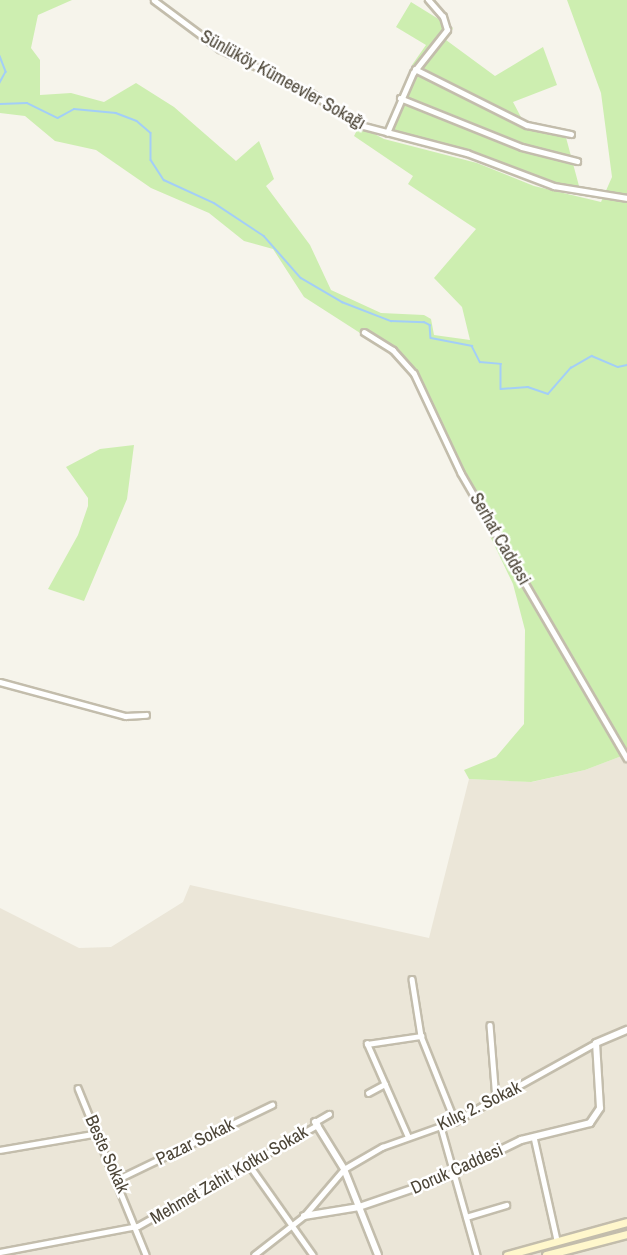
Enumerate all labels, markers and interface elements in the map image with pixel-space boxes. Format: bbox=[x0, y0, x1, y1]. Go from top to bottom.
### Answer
street label: Sünlüköy Kümeevler Sokağı bbox=[197, 26, 369, 134]
street label: Serhat Caddesi bbox=[465, 489, 535, 589]
street label: Kılıç 2. Sokak bbox=[434, 1077, 524, 1135]
street label: Beste Sokak bbox=[80, 1112, 134, 1196]
street label: Pazar Sokak bbox=[153, 1114, 237, 1170]
street label: Mehmet Zahit Kotku Sokak bbox=[147, 1121, 311, 1229]
street label: Doruk Caddesi bbox=[408, 1139, 506, 1199]

